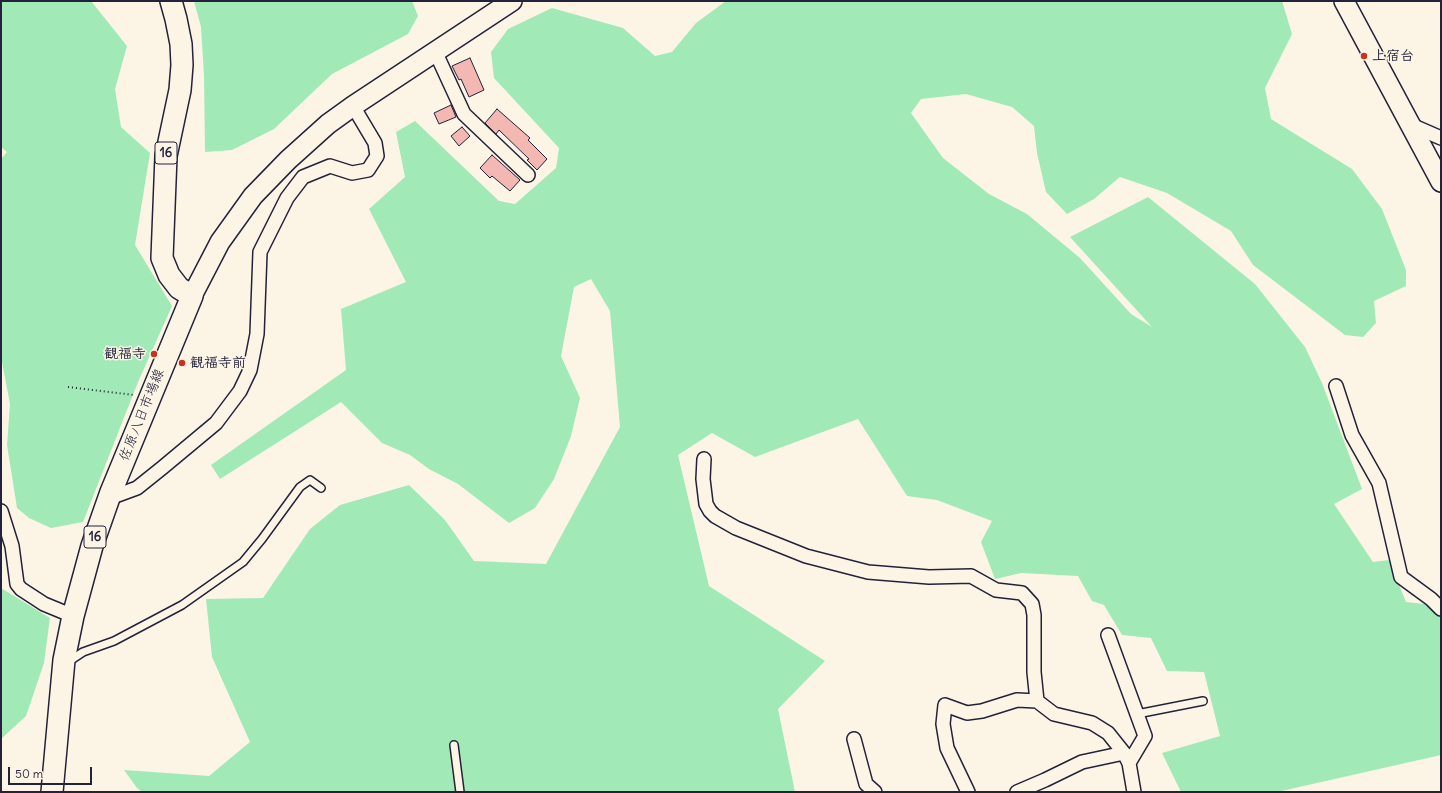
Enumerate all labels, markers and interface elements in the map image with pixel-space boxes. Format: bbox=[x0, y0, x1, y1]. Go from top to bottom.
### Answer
place label: 上宿台 bbox=[1372, 48, 1414, 64]
marker: 上宿台 bbox=[1359, 51, 1369, 61]
road number: 16 bbox=[155, 142, 177, 164]
place label: 観福寺 bbox=[104, 346, 146, 362]
marker: 観福寺 bbox=[149, 349, 159, 359]
place label: 観福寺前 bbox=[190, 355, 246, 371]
marker: 観福寺前 bbox=[177, 358, 187, 368]
street label: 佐原八日市場線 bbox=[116, 366, 168, 464]
road number: 16 bbox=[84, 526, 106, 548]
scale bar bbox=[10, 759, 94, 785]
text: 50 m bbox=[15, 766, 43, 781]

